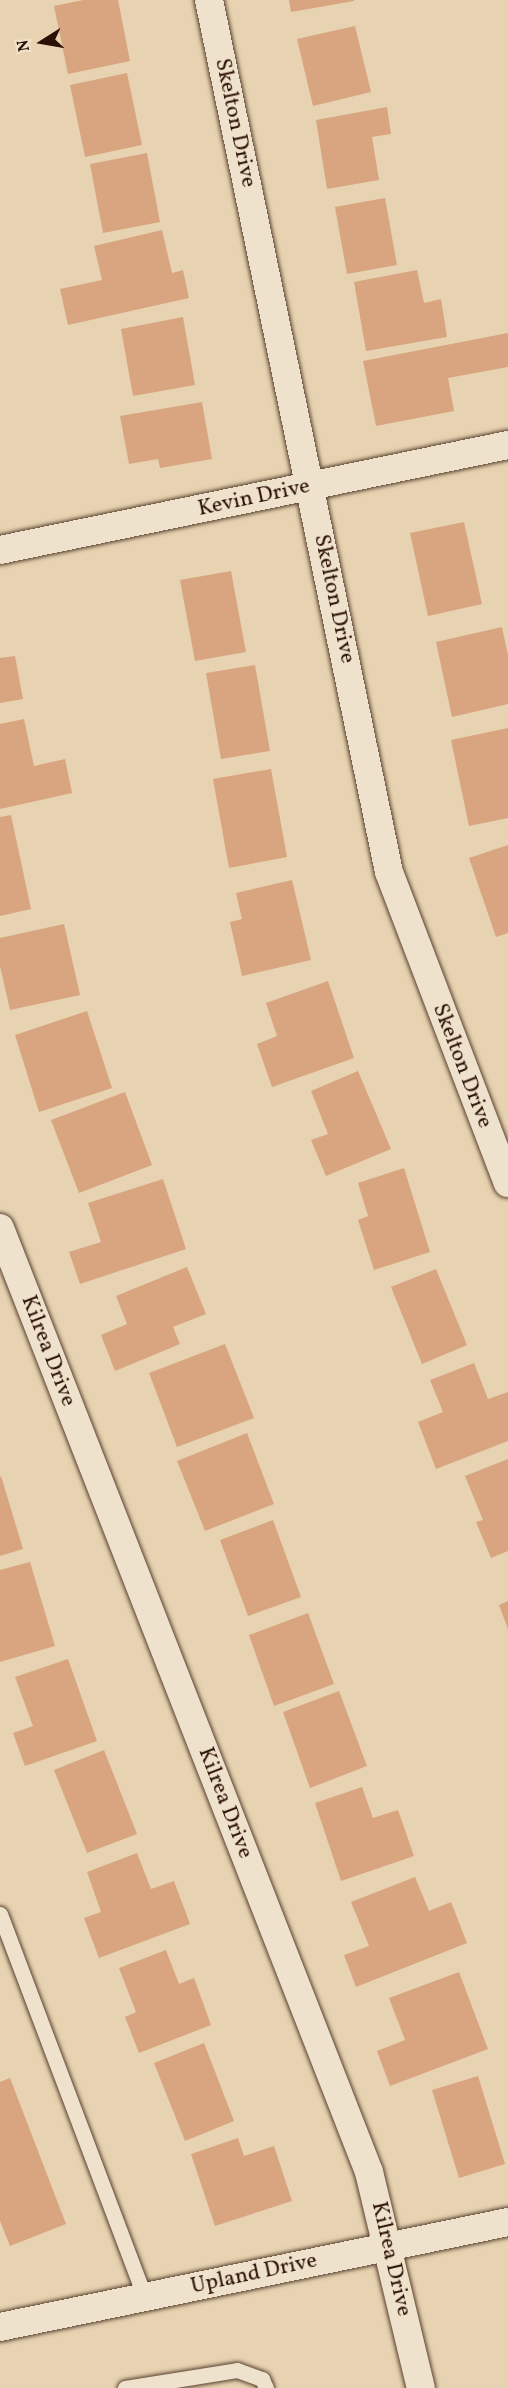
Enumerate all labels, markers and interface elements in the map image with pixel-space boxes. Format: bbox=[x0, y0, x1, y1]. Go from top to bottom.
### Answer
north arrow bbox=[12, 12, 72, 72]
text: N bbox=[12, 38, 36, 53]
street label: Skelton Drive bbox=[208, 56, 262, 190]
street label: Kevin Drive bbox=[196, 473, 312, 523]
street label: Skelton Drive bbox=[307, 532, 361, 666]
street label: Skelton Drive bbox=[426, 1000, 498, 1132]
street label: Kilrea Drive bbox=[15, 1292, 81, 1410]
street label: Kilrea Drive bbox=[192, 1744, 258, 1862]
street label: Kilrea Drive bbox=[365, 2199, 417, 2319]
street label: Upland Drive bbox=[188, 2248, 320, 2300]

